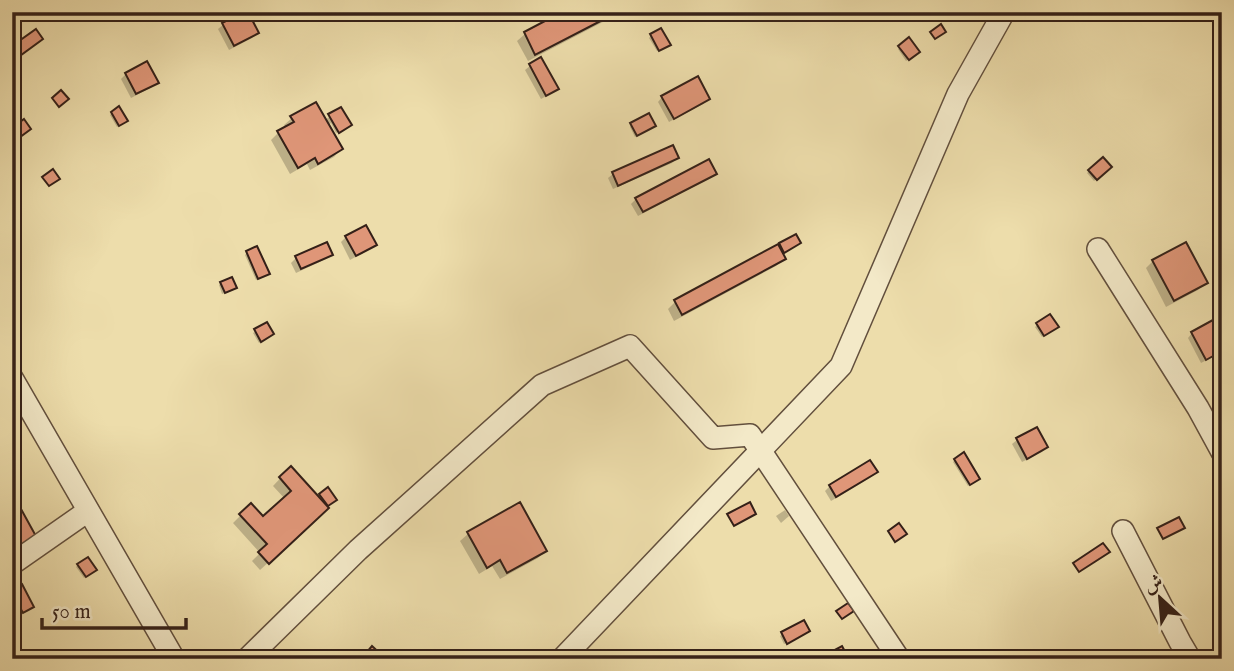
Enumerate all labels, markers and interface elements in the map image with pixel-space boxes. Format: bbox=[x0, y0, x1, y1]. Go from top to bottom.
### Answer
north arrow bbox=[1126, 562, 1196, 632]
text: ش bbox=[1140, 570, 1167, 599]
scale bar bbox=[42, 587, 186, 631]
text: 50 m bbox=[52, 599, 91, 626]

